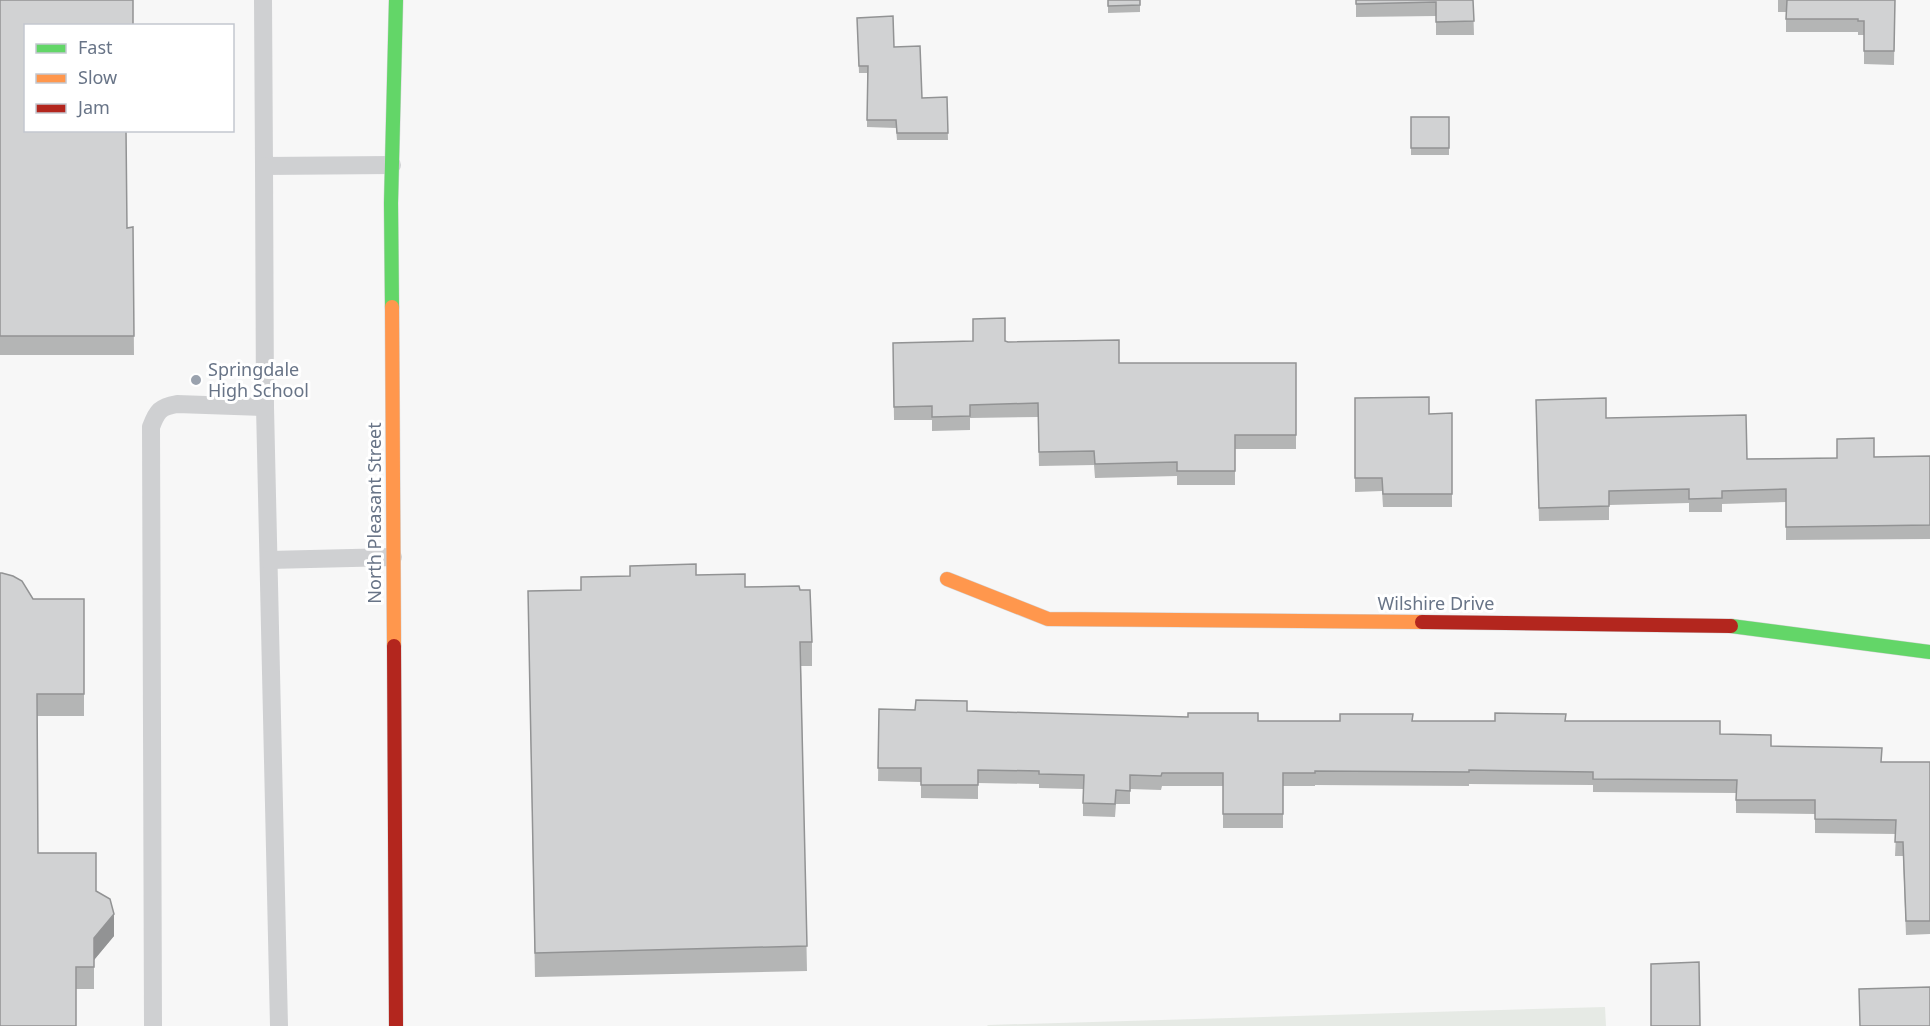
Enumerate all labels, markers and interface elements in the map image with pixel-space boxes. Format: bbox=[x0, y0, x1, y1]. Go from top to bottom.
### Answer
legend bbox=[24, 24, 234, 132]
text: Fast bbox=[78, 35, 113, 59]
text: Slow bbox=[78, 65, 117, 89]
text: Jam bbox=[76, 95, 110, 119]
place label: Springdale High School bbox=[208, 357, 309, 402]
marker: Springdale High School bbox=[189, 373, 203, 387]
street label: North Pleasant Street bbox=[362, 422, 386, 604]
street label: Wilshire Drive bbox=[1378, 591, 1494, 615]

